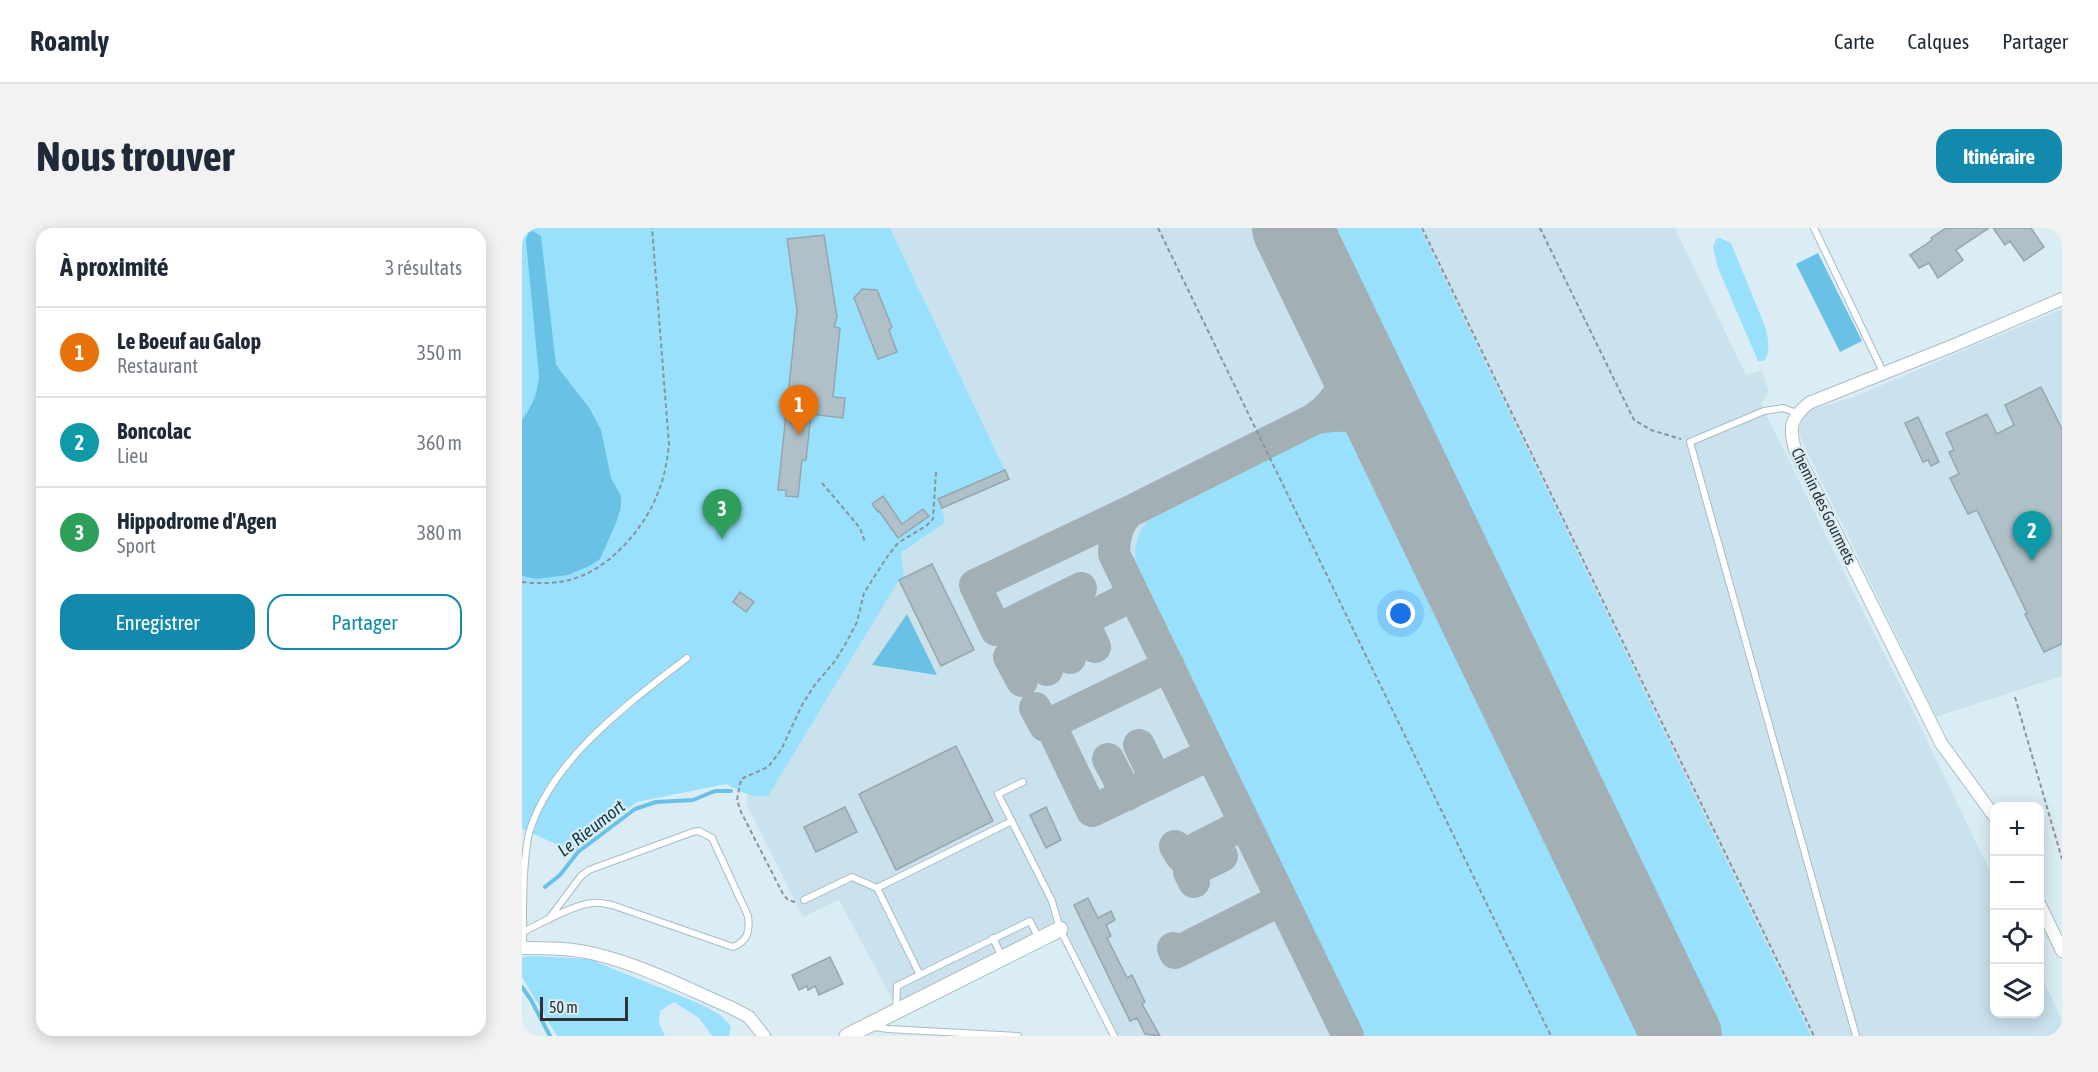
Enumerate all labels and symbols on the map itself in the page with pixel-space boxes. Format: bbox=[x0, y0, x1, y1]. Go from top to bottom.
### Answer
pin: 1 bbox=[780, 386, 818, 435]
street label: Chemin des Gourmets bbox=[1788, 445, 1860, 568]
pin: 3 bbox=[702, 490, 742, 539]
pin: 2 bbox=[2012, 512, 2052, 561]
your location bbox=[1386, 599, 1415, 628]
water label: Le Rieumort bbox=[553, 795, 629, 861]
scale bar bbox=[540, 994, 628, 1022]

